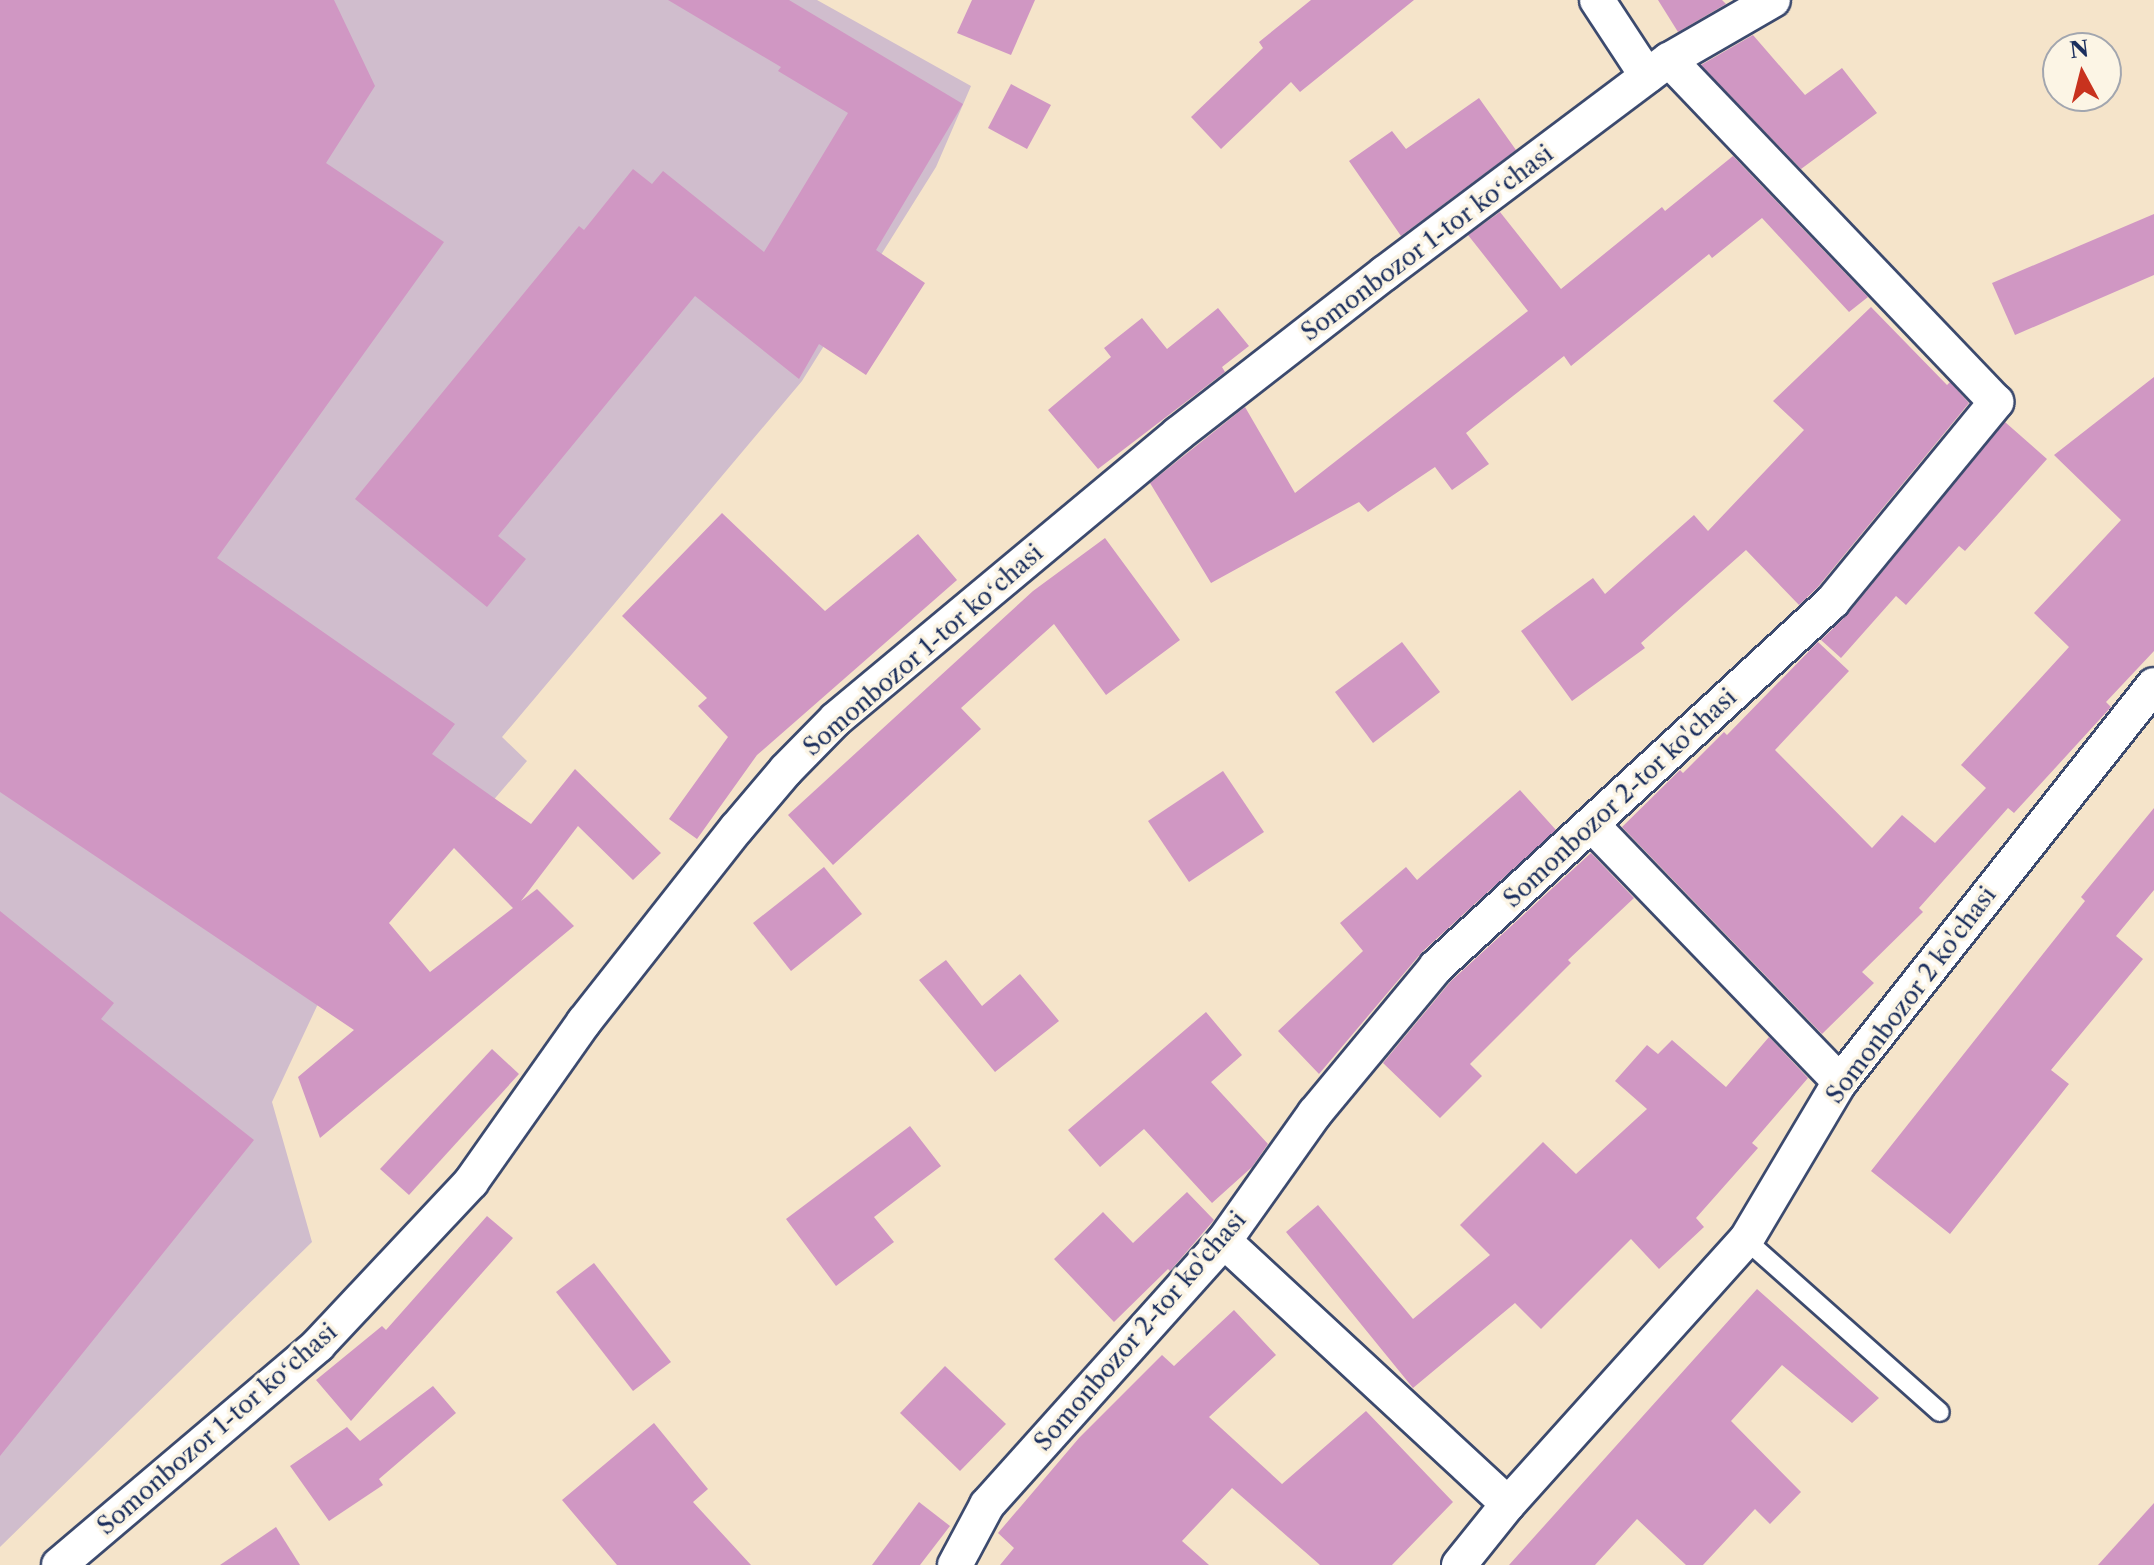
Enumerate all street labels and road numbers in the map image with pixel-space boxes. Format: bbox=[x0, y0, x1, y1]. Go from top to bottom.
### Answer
street label: Somonbozor 1-tor koʻchasi bbox=[1295, 139, 1559, 347]
street label: Somonbozor 1-tor koʻchasi bbox=[797, 538, 1049, 762]
street label: Somonbozor 2-tor ko'chasi bbox=[1497, 682, 1743, 914]
street label: Somonbozor 2 ko'chasi bbox=[1820, 881, 2002, 1109]
street label: Somonbozor 2-tor ko'chasi bbox=[1028, 1205, 1252, 1457]
street label: Somonbozor 1-tor koʻchasi bbox=[91, 1317, 343, 1541]

